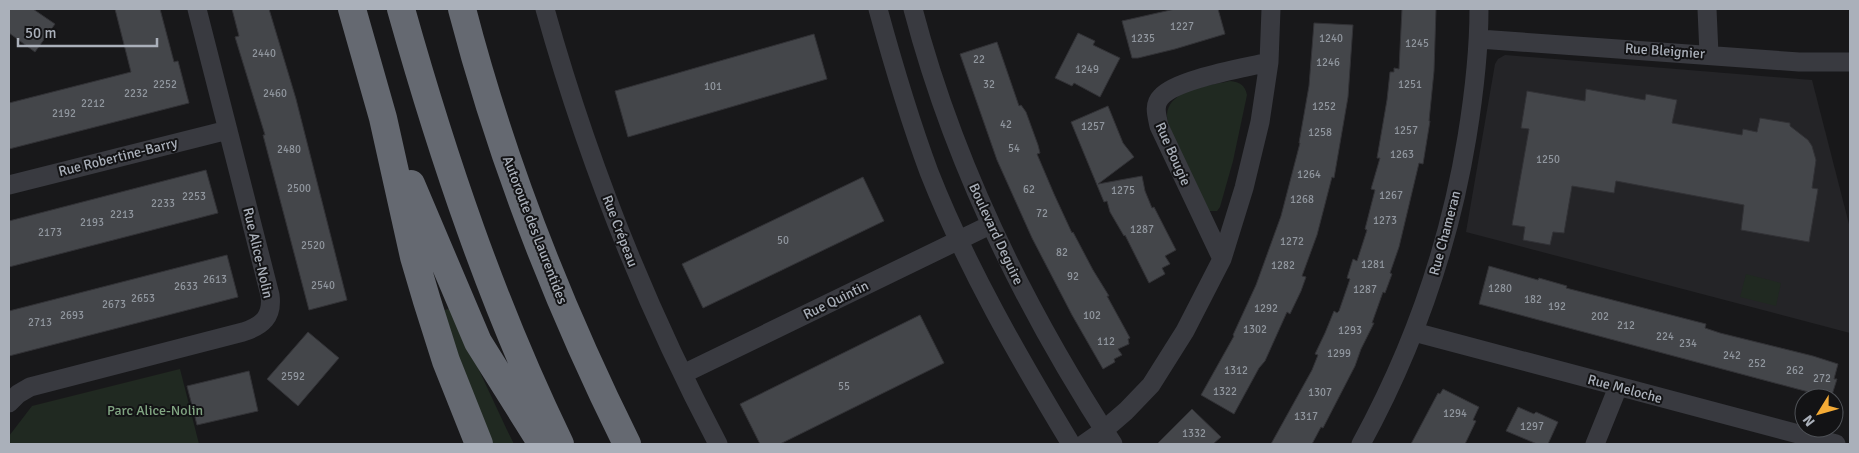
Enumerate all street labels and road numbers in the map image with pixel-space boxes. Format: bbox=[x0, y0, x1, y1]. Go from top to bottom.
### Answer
street label: Rue Bleignier bbox=[1624, 40, 1706, 62]
street label: Rue Bougie bbox=[1152, 120, 1194, 188]
street label: Rue Robertine-Barry bbox=[57, 134, 180, 180]
street label: Autoroute des Laurentides bbox=[499, 154, 571, 306]
street label: Boulevard Deguire bbox=[965, 181, 1027, 287]
street label: Rue Chameran bbox=[1426, 189, 1464, 277]
street label: Rue Crépeau bbox=[599, 193, 641, 269]
street label: Rue Alice-Nolin bbox=[239, 206, 277, 300]
street label: Rue Quintin bbox=[801, 277, 871, 323]
street label: Rue Meloche bbox=[1586, 371, 1664, 407]

